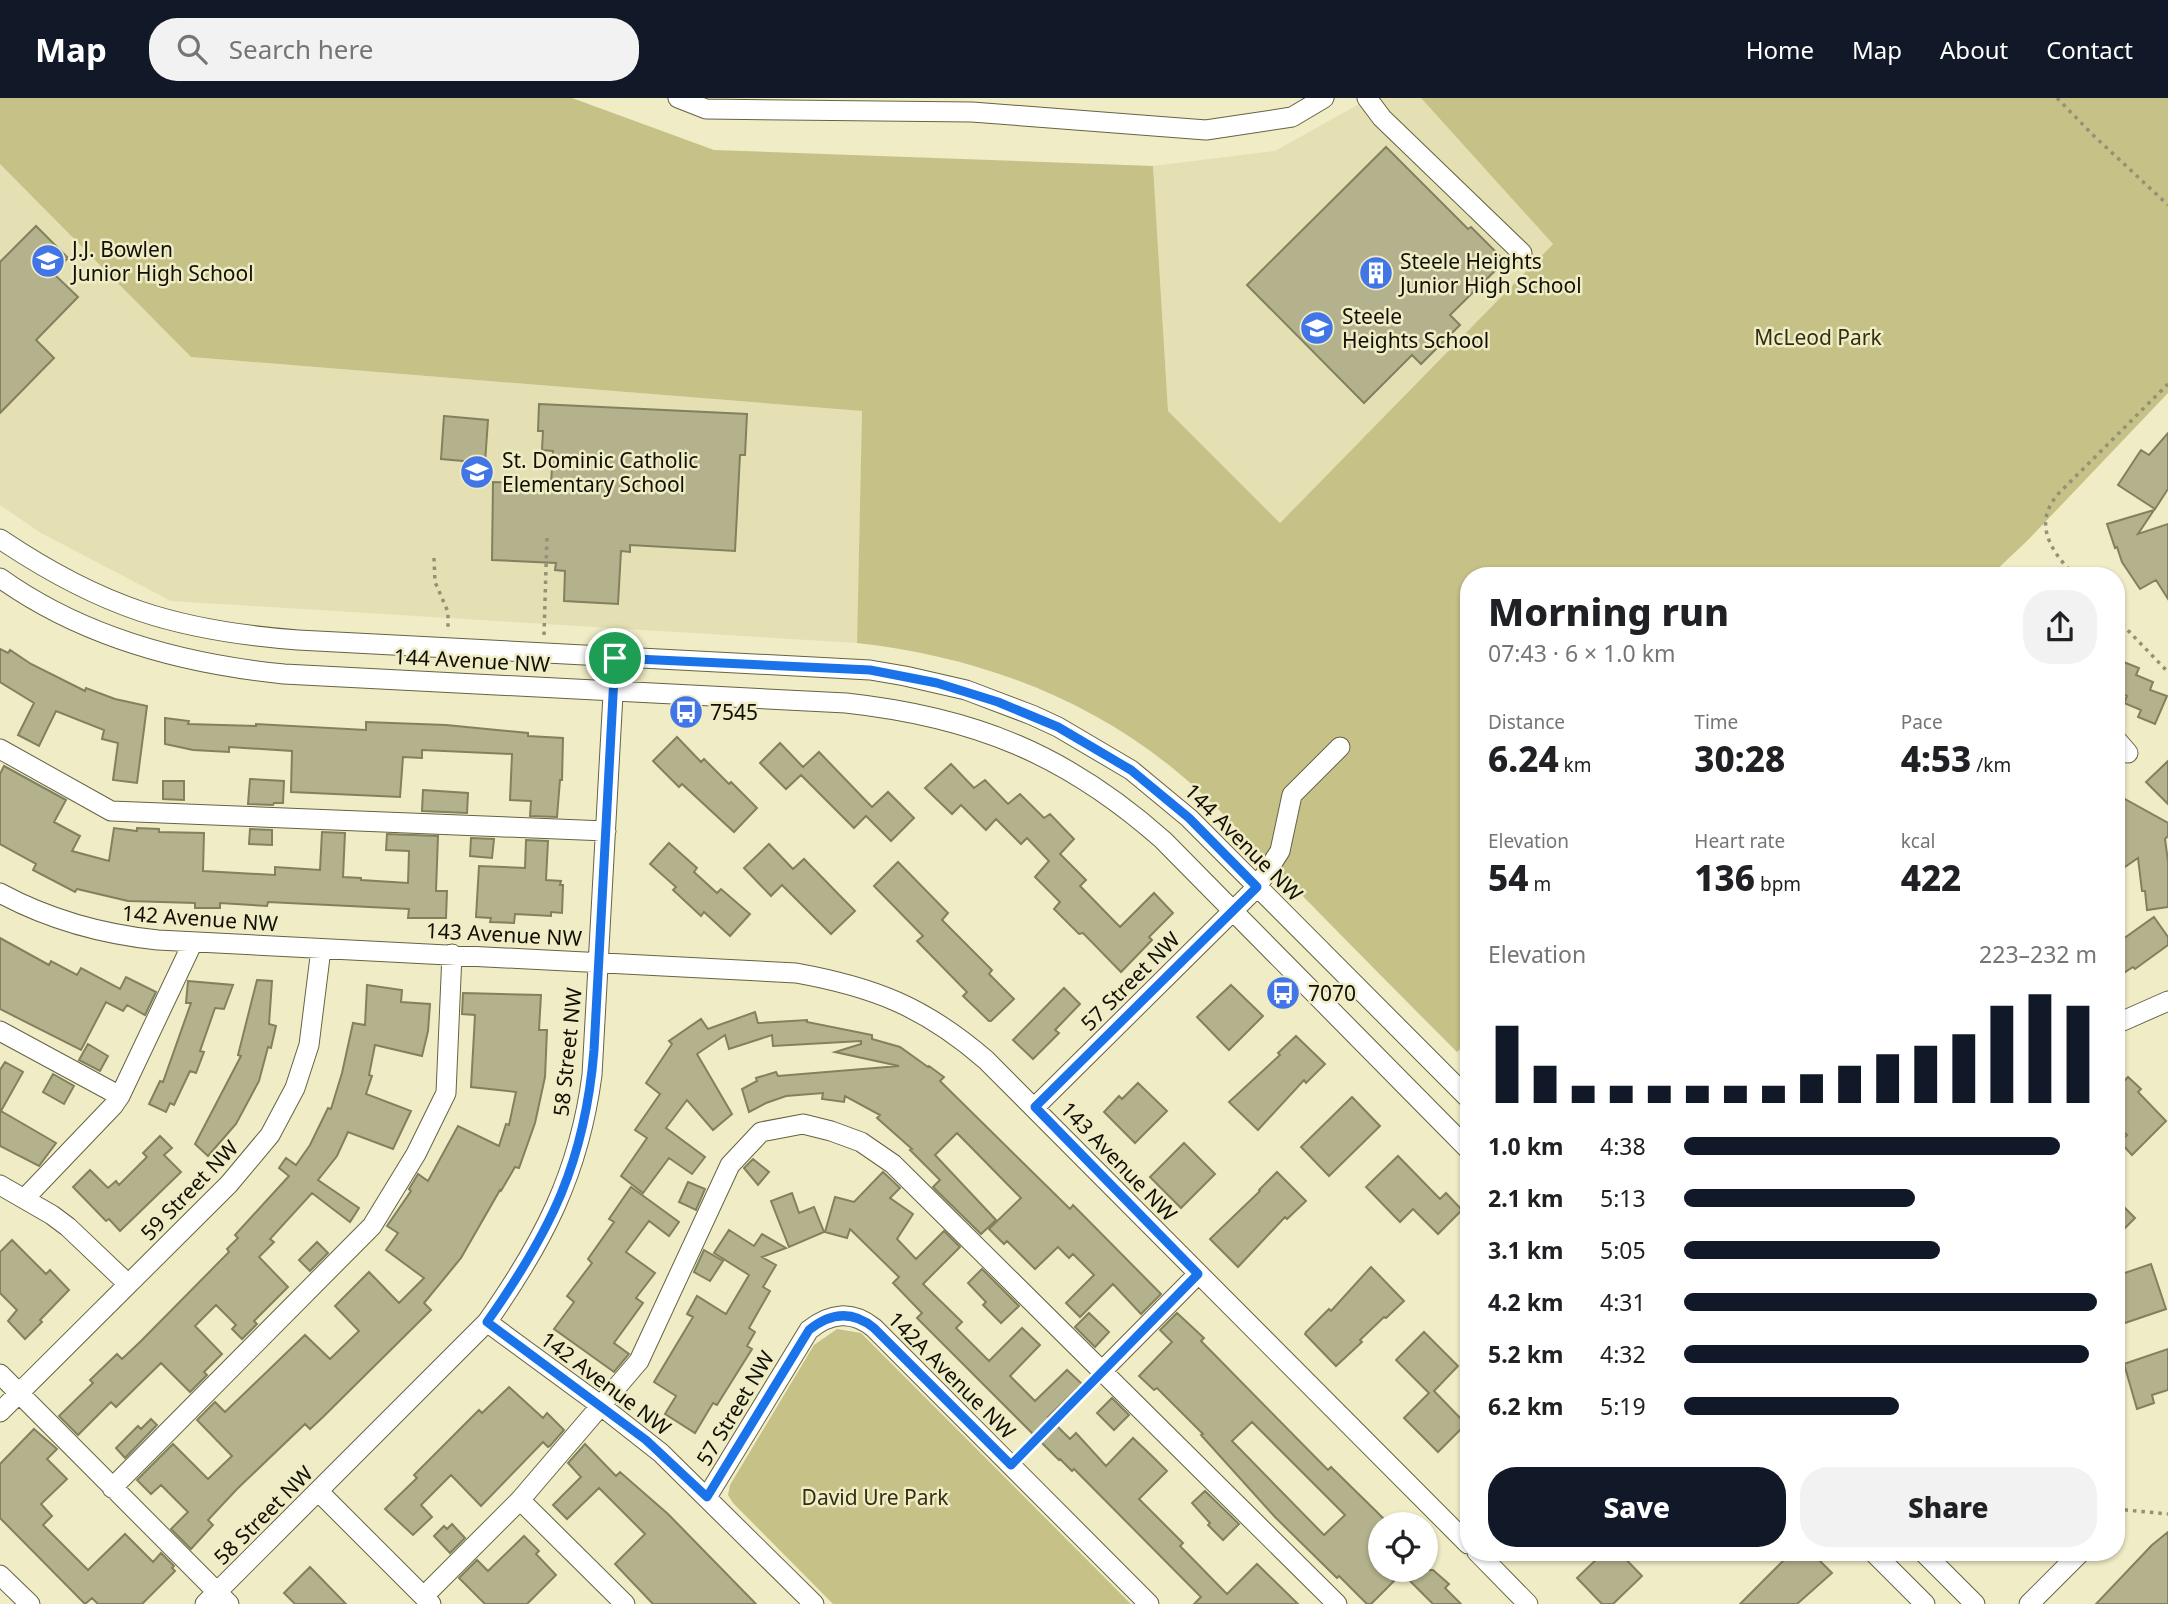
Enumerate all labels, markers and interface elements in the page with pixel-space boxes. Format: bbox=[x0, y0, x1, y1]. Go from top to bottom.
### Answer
search box bbox=[149, 18, 639, 81]
text: Map bbox=[35, 27, 107, 72]
icon: search bbox=[173, 30, 211, 68]
text: Search here bbox=[229, 31, 373, 67]
text: Home bbox=[1746, 33, 1814, 66]
text: Map bbox=[1852, 33, 1902, 66]
text: About bbox=[1940, 33, 2008, 66]
text: Contact bbox=[2046, 33, 2133, 66]
place label: J.J. Bowlen Junior High School bbox=[70, 235, 254, 287]
school or university icon: J.J. Bowlen Junior High School bbox=[29, 242, 67, 280]
place label: Steele Heights Junior High School bbox=[1398, 247, 1582, 299]
building icon: Steele Heights Junior High School bbox=[1357, 254, 1395, 292]
place label: Steele Heights School bbox=[1342, 302, 1489, 354]
school or university icon: Steele Heights School bbox=[1298, 309, 1336, 347]
park label: McLeod Park bbox=[1754, 323, 1882, 351]
place label: St. Dominic Catholic Elementary School bbox=[502, 446, 698, 498]
school or university icon: St. Dominic Catholic Elementary School bbox=[458, 453, 496, 491]
text: Morning run bbox=[1488, 585, 1729, 637]
button: share bbox=[2023, 590, 2097, 664]
pin bbox=[585, 628, 645, 688]
text: 07:43 · 6 × 1.0 km bbox=[1488, 637, 1675, 669]
icon: arrive bbox=[596, 639, 634, 677]
street label: 144 Avenue NW bbox=[393, 642, 551, 678]
bus stop icon: 7545 bbox=[667, 693, 705, 731]
place label: 7545 bbox=[710, 698, 758, 726]
text: Distance bbox=[1488, 709, 1565, 735]
text: Time bbox=[1694, 709, 1738, 735]
text: Pace bbox=[1901, 709, 1943, 735]
text: 6.24 bbox=[1488, 735, 1559, 782]
text: 30:28 bbox=[1694, 735, 1785, 782]
text: 4:53 bbox=[1901, 735, 1971, 782]
text: km bbox=[1559, 752, 1592, 778]
text: /km bbox=[1971, 752, 2011, 778]
street label: 144 Avenue NW bbox=[1179, 777, 1309, 907]
text: Elevation bbox=[1488, 828, 1569, 854]
text: Heart rate bbox=[1694, 828, 1785, 854]
text: kcal bbox=[1901, 828, 1935, 854]
text: 54 bbox=[1488, 854, 1528, 901]
text: 136 bbox=[1694, 854, 1755, 901]
text: 422 bbox=[1901, 854, 1961, 901]
text: m bbox=[1528, 871, 1551, 897]
text: bpm bbox=[1755, 871, 1801, 897]
street label: 142 Avenue NW bbox=[121, 899, 279, 937]
street label: 143 Avenue NW bbox=[425, 916, 583, 952]
street label: 57 Street NW bbox=[1074, 925, 1186, 1037]
text: Elevation bbox=[1488, 938, 1586, 970]
text: 223–232 m bbox=[1979, 938, 2097, 970]
bus stop icon: 7070 bbox=[1264, 974, 1302, 1012]
place label: 7070 bbox=[1308, 979, 1356, 1007]
street label: 58 Street NW bbox=[546, 986, 588, 1118]
street label: 143 Avenue NW bbox=[1055, 1095, 1184, 1227]
text: 1.0 km bbox=[1488, 1130, 1563, 1162]
text: 4:38 bbox=[1600, 1130, 1646, 1162]
street label: 59 Street NW bbox=[134, 1134, 244, 1246]
text: 2.1 km bbox=[1488, 1182, 1563, 1214]
text: 5:13 bbox=[1600, 1182, 1646, 1214]
text: 3.1 km bbox=[1488, 1234, 1563, 1266]
text: 5:05 bbox=[1600, 1234, 1646, 1266]
text: 4.2 km bbox=[1488, 1286, 1563, 1318]
text: 4:31 bbox=[1600, 1286, 1646, 1318]
street label: 142A Avenue NW bbox=[882, 1305, 1022, 1445]
street label: 142 Avenue NW bbox=[535, 1325, 677, 1441]
text: 5.2 km bbox=[1488, 1338, 1563, 1370]
text: 4:32 bbox=[1600, 1338, 1646, 1370]
street label: 57 Street NW bbox=[690, 1345, 780, 1471]
text: 6.2 km bbox=[1488, 1390, 1563, 1422]
text: 5:19 bbox=[1600, 1390, 1646, 1422]
street label: 58 Street NW bbox=[207, 1459, 319, 1571]
button: Save bbox=[1488, 1467, 1786, 1547]
button: Share bbox=[1800, 1467, 2097, 1547]
park label: David Ure Park bbox=[802, 1483, 949, 1511]
map controls bbox=[1368, 1512, 1438, 1582]
button: locate bbox=[1368, 1512, 1438, 1582]

